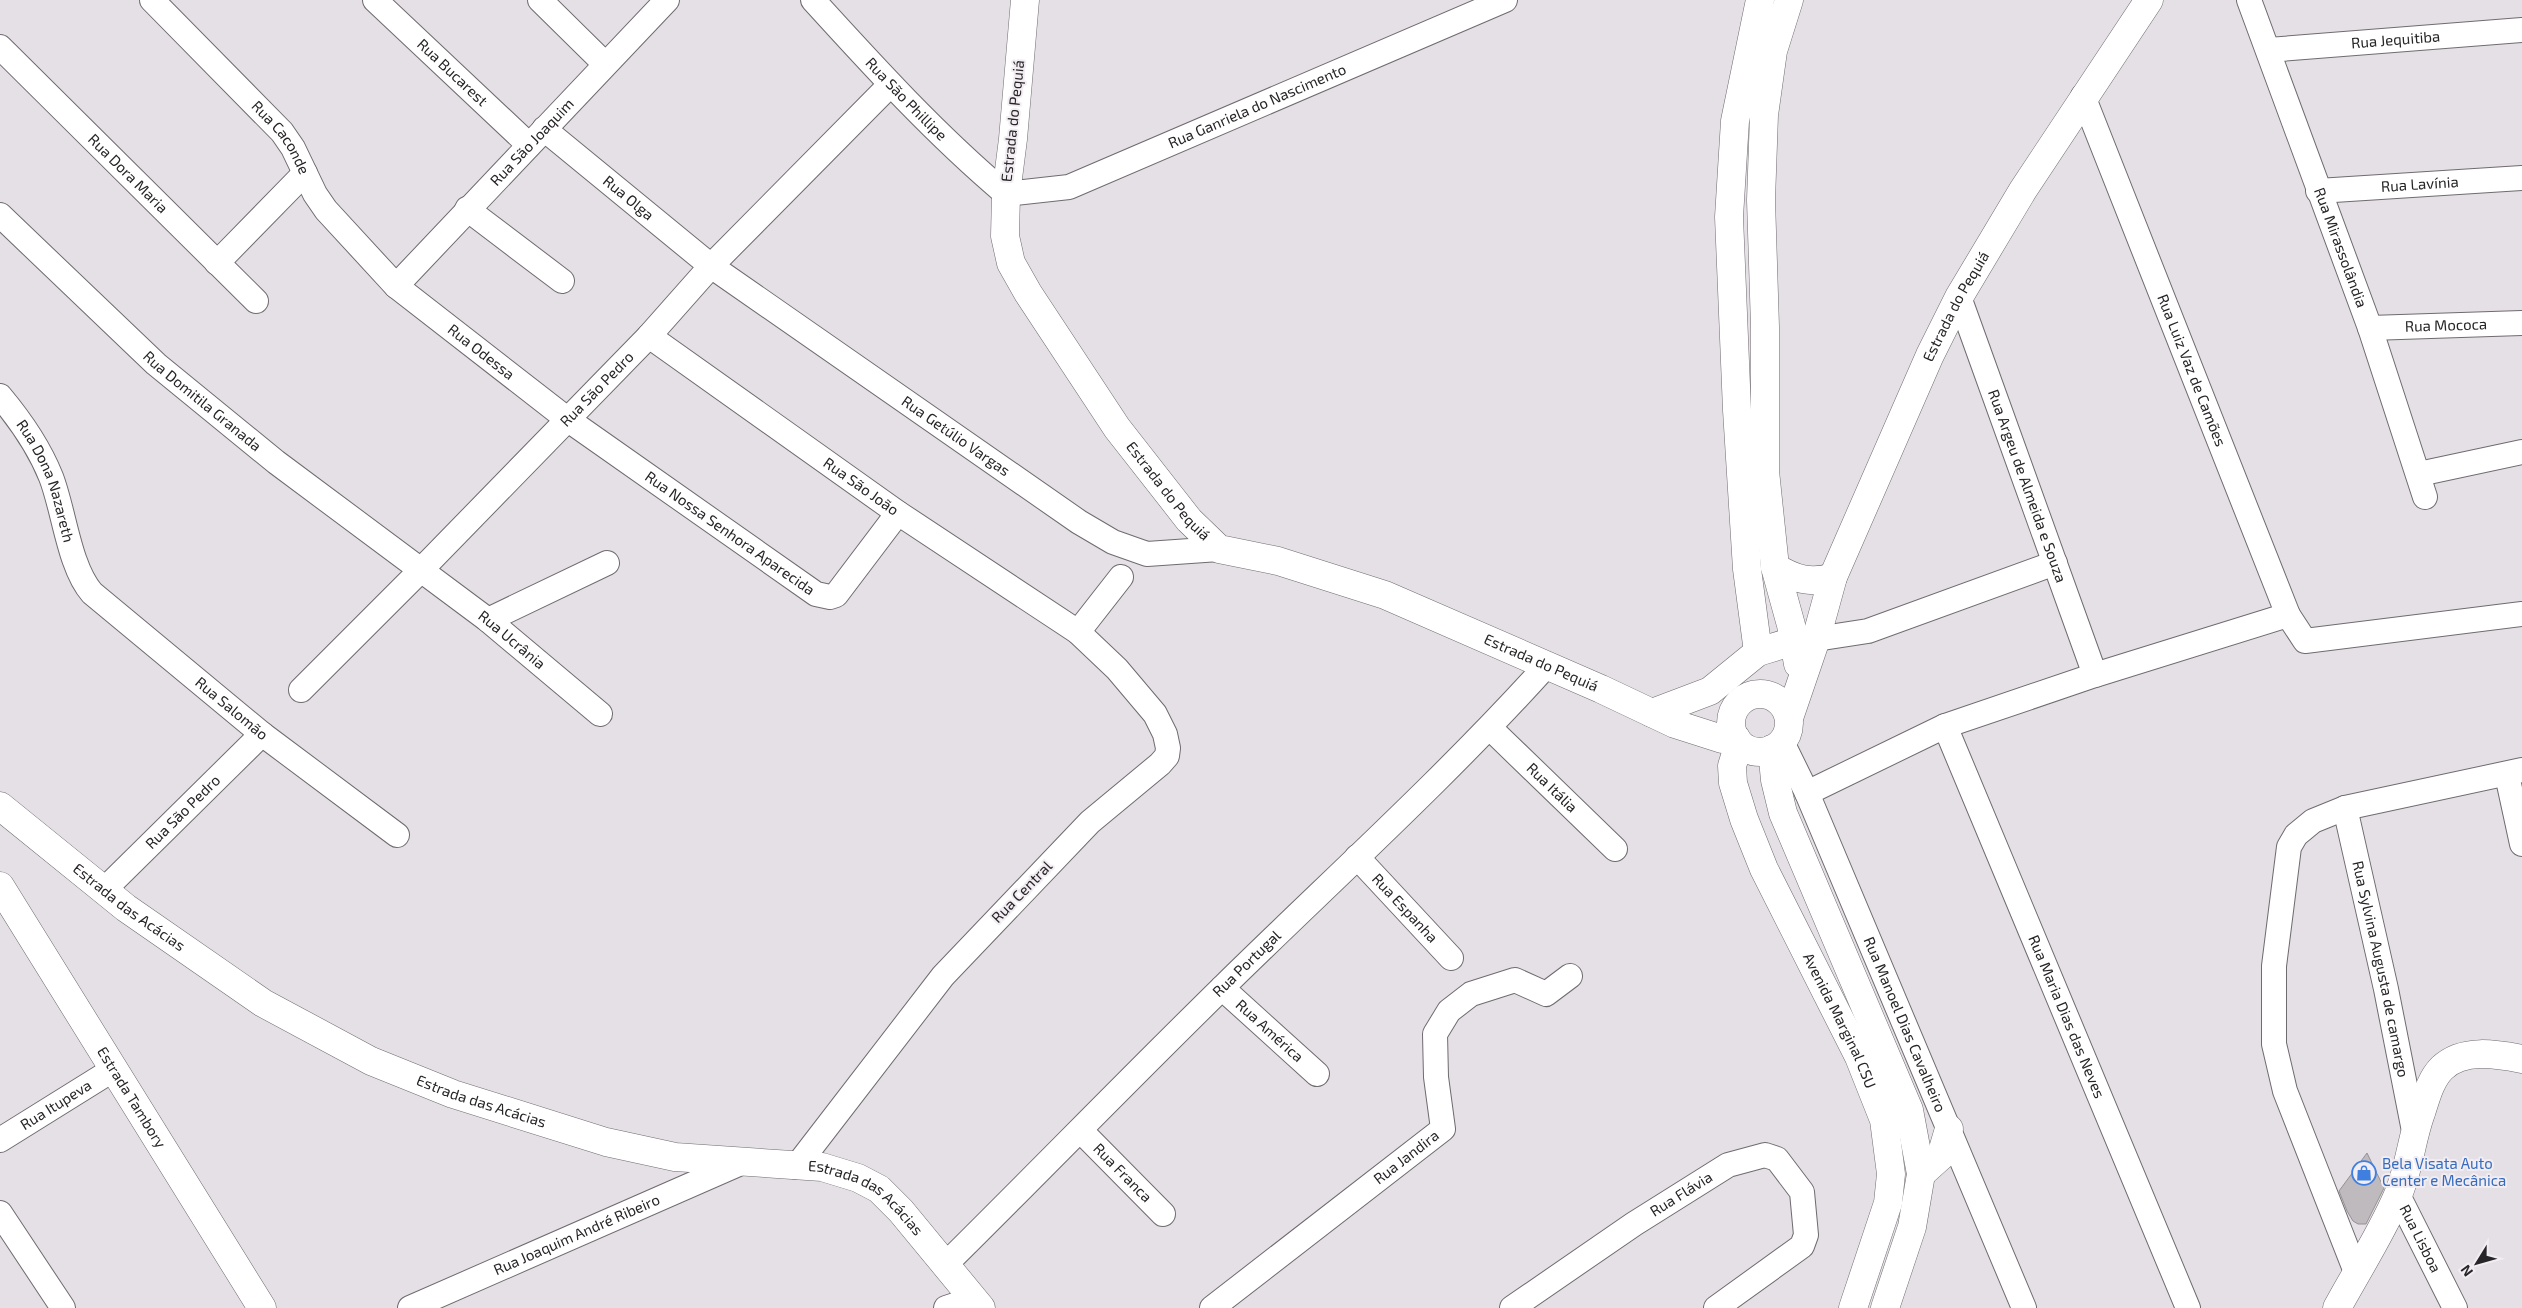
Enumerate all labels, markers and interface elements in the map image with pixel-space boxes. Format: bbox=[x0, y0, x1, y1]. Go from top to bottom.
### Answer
street label: Rua Jequitiba bbox=[2350, 26, 2441, 51]
street label: Rua Bucarest bbox=[414, 34, 492, 110]
street label: Rua São Phillipe bbox=[862, 53, 951, 144]
street label: Estrada do Pequiá bbox=[997, 59, 1027, 183]
street label: Rua Ganriela do Nascimento bbox=[1165, 59, 1349, 151]
street label: Rua São Joaquim bbox=[486, 94, 577, 189]
street label: Rua Caconde bbox=[248, 97, 314, 177]
street label: Rua Dora Maria bbox=[85, 130, 172, 216]
street label: Rua Olga bbox=[600, 171, 658, 224]
street label: Rua Lavínia bbox=[2380, 172, 2459, 195]
street label: Rua Mirassolândia bbox=[2311, 185, 2372, 310]
street label: Estrada do Pequiá bbox=[1918, 248, 1992, 364]
street label: Rua Luiz Vaz de Camões bbox=[2154, 291, 2230, 449]
street label: Rua Mococa bbox=[2404, 314, 2487, 335]
street label: Rua Odessa bbox=[445, 320, 519, 383]
street label: Rua Domitila Granada bbox=[140, 347, 266, 454]
street label: Rua São Pedro bbox=[556, 347, 637, 430]
street label: Rua Argeu de Almeida e Souza bbox=[1985, 387, 2071, 585]
street label: Rua Getúlio Vargas bbox=[898, 391, 1014, 479]
street label: Rua Dona Nazareth bbox=[13, 416, 79, 544]
street label: Estrada do Pequiá bbox=[1123, 437, 1214, 544]
street label: Rua São João bbox=[820, 453, 903, 519]
street label: Rua Nossa Senhora Aparecida bbox=[642, 467, 819, 598]
street label: Rua Ucrânia bbox=[475, 606, 549, 672]
street label: Estrada do Pequiá bbox=[1482, 629, 1601, 695]
street label: Rua Salomão bbox=[192, 672, 272, 743]
street label: Rua Itália bbox=[1523, 758, 1582, 816]
street label: Rua São Pedro bbox=[141, 771, 223, 852]
street label: Rua Central bbox=[987, 856, 1056, 926]
street label: Estrada das Acácias bbox=[70, 859, 189, 954]
street label: Rua Sylvina Augusta de camargo bbox=[2349, 859, 2413, 1079]
street label: Rua Espanha bbox=[1369, 869, 1442, 946]
street label: Rua Portugal bbox=[1208, 926, 1284, 1000]
street label: Rua Maria Dias das Neves bbox=[2025, 932, 2109, 1101]
street label: Rua Manoel Dias Cavalheiro bbox=[1861, 934, 1950, 1115]
street label: Avenida Marginal CSU bbox=[1800, 949, 1880, 1091]
street label: Rua América bbox=[1233, 995, 1308, 1065]
street label: Estrada Tambory bbox=[94, 1043, 170, 1151]
street label: Estrada das Acácias bbox=[414, 1070, 549, 1131]
street label: Rua Itupeva bbox=[17, 1075, 94, 1133]
street label: Rua Jandira bbox=[1370, 1126, 1442, 1187]
street label: Rua Franca bbox=[1090, 1139, 1156, 1206]
place label: Bela Visata Auto Center e Mecânica bbox=[2382, 1154, 2506, 1189]
street label: Estrada das Acácias bbox=[808, 1156, 927, 1239]
shop icon: Bela Visata Auto Center e Mecânica bbox=[2351, 1160, 2377, 1186]
street label: Rua Flávia bbox=[1646, 1167, 1715, 1220]
street label: Rua Joaquim André Ribeiro bbox=[490, 1190, 662, 1278]
street label: Rua Lisboa bbox=[2396, 1201, 2446, 1275]
north arrow bbox=[2452, 1238, 2502, 1288]
text: N bbox=[2456, 1262, 2476, 1280]

